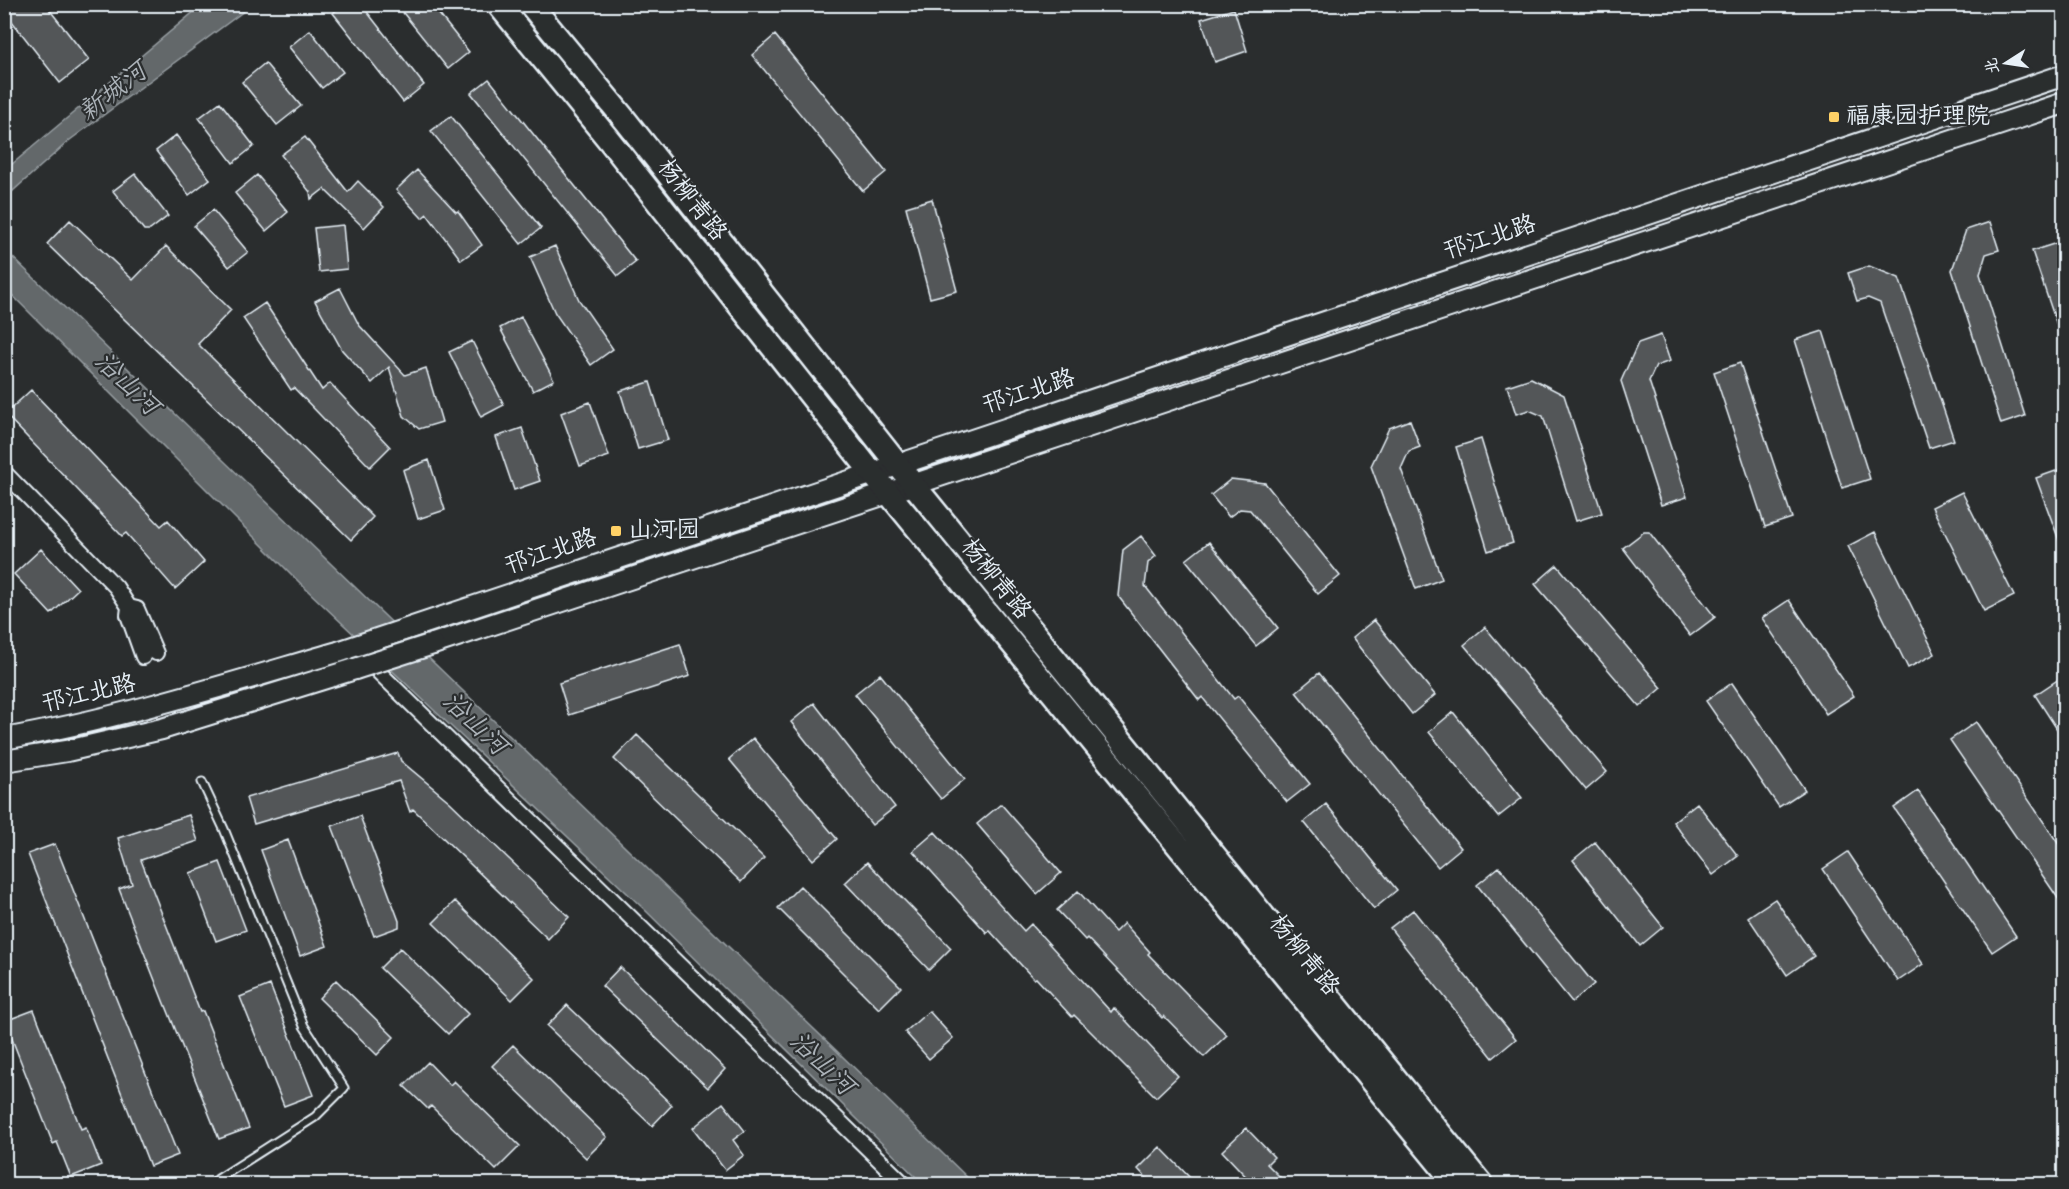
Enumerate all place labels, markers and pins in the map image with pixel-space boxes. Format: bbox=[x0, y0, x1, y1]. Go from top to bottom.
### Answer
place label: 福康园护理院 bbox=[1846, 100, 1990, 135]
marker: 福康园护理院 bbox=[1827, 110, 1841, 124]
place label: 山河园 bbox=[628, 514, 700, 549]
marker: 山河园 bbox=[609, 524, 623, 538]

